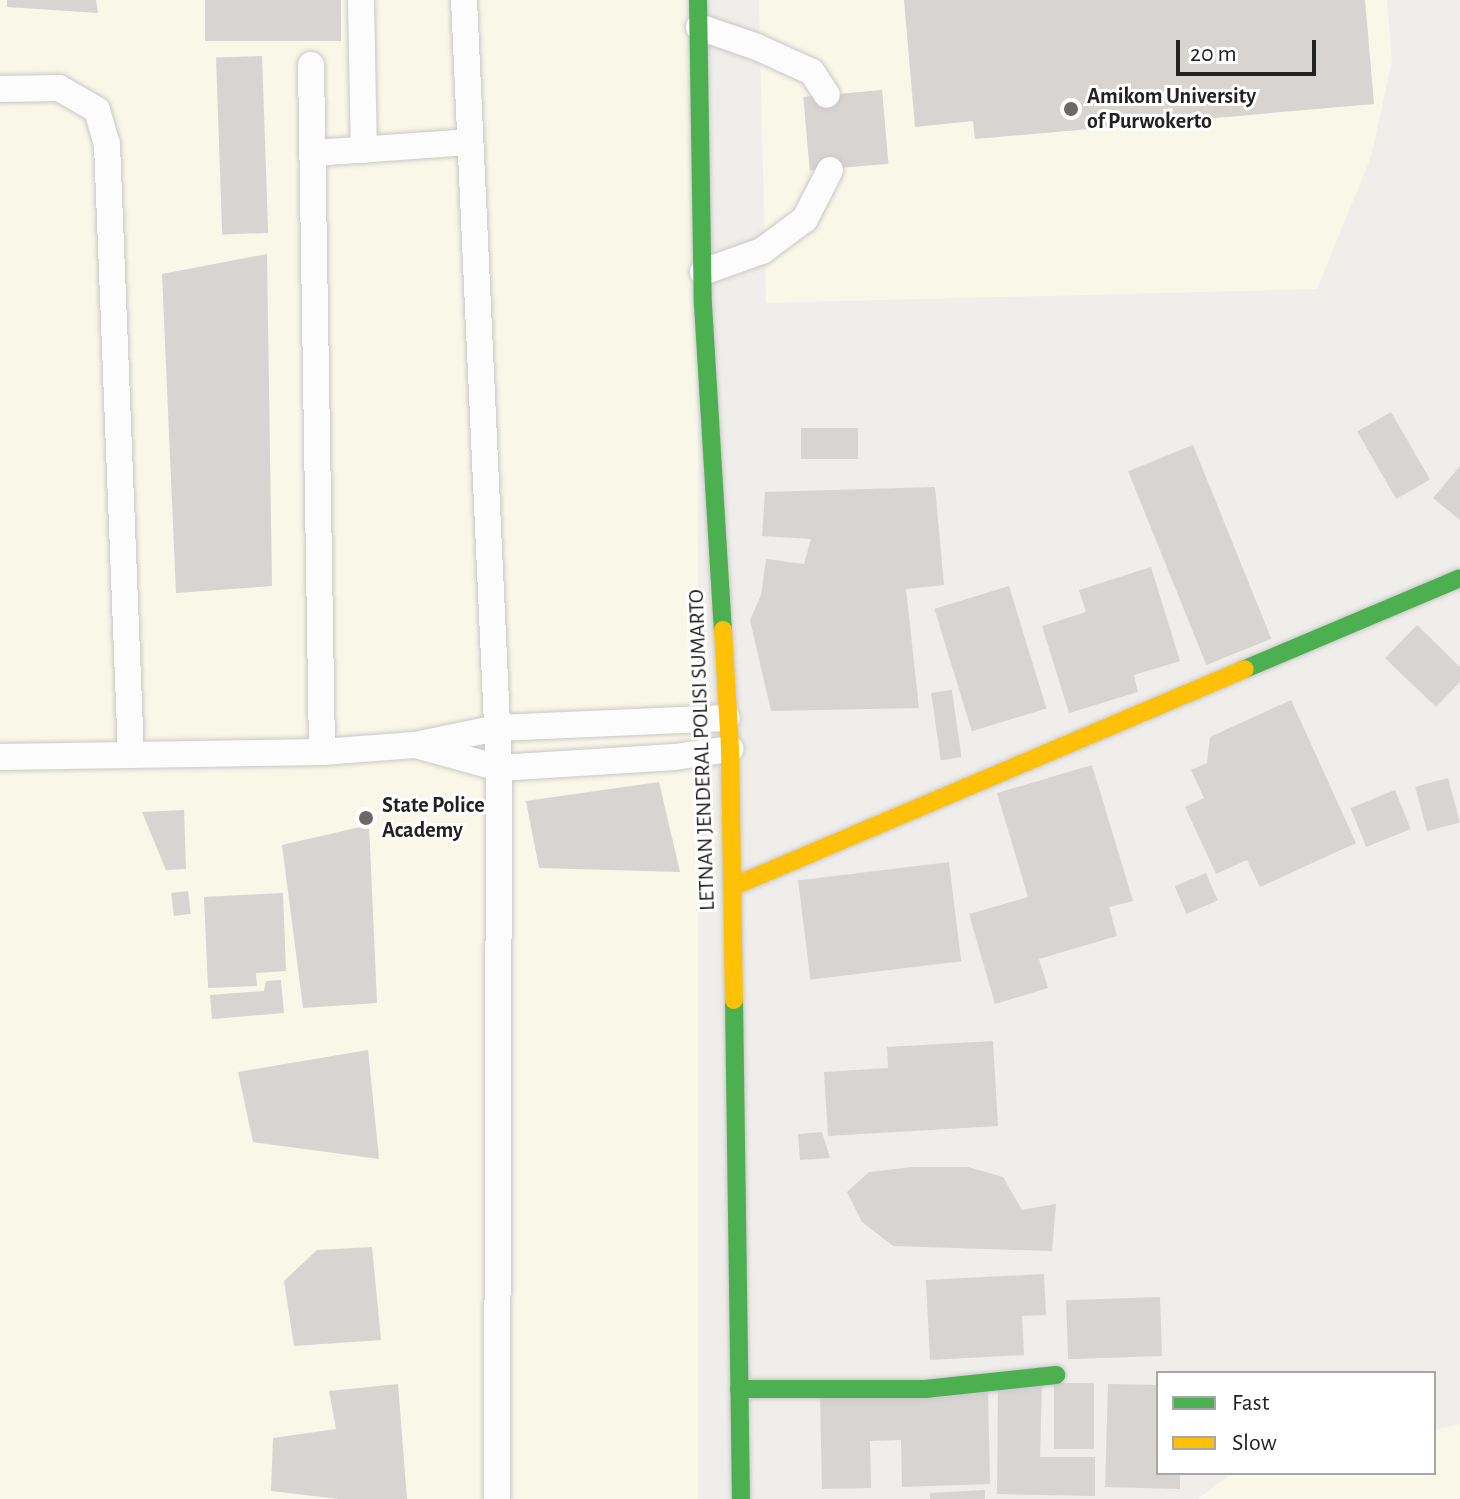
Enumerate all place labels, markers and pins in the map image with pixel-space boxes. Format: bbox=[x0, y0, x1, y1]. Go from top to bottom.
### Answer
place label: Amikom University of Purwokerto bbox=[1087, 83, 1256, 134]
marker: Amikom University of Purwokerto bbox=[1062, 100, 1080, 118]
place label: State Police Academy bbox=[382, 792, 485, 844]
marker: State Police Academy bbox=[357, 809, 375, 827]

